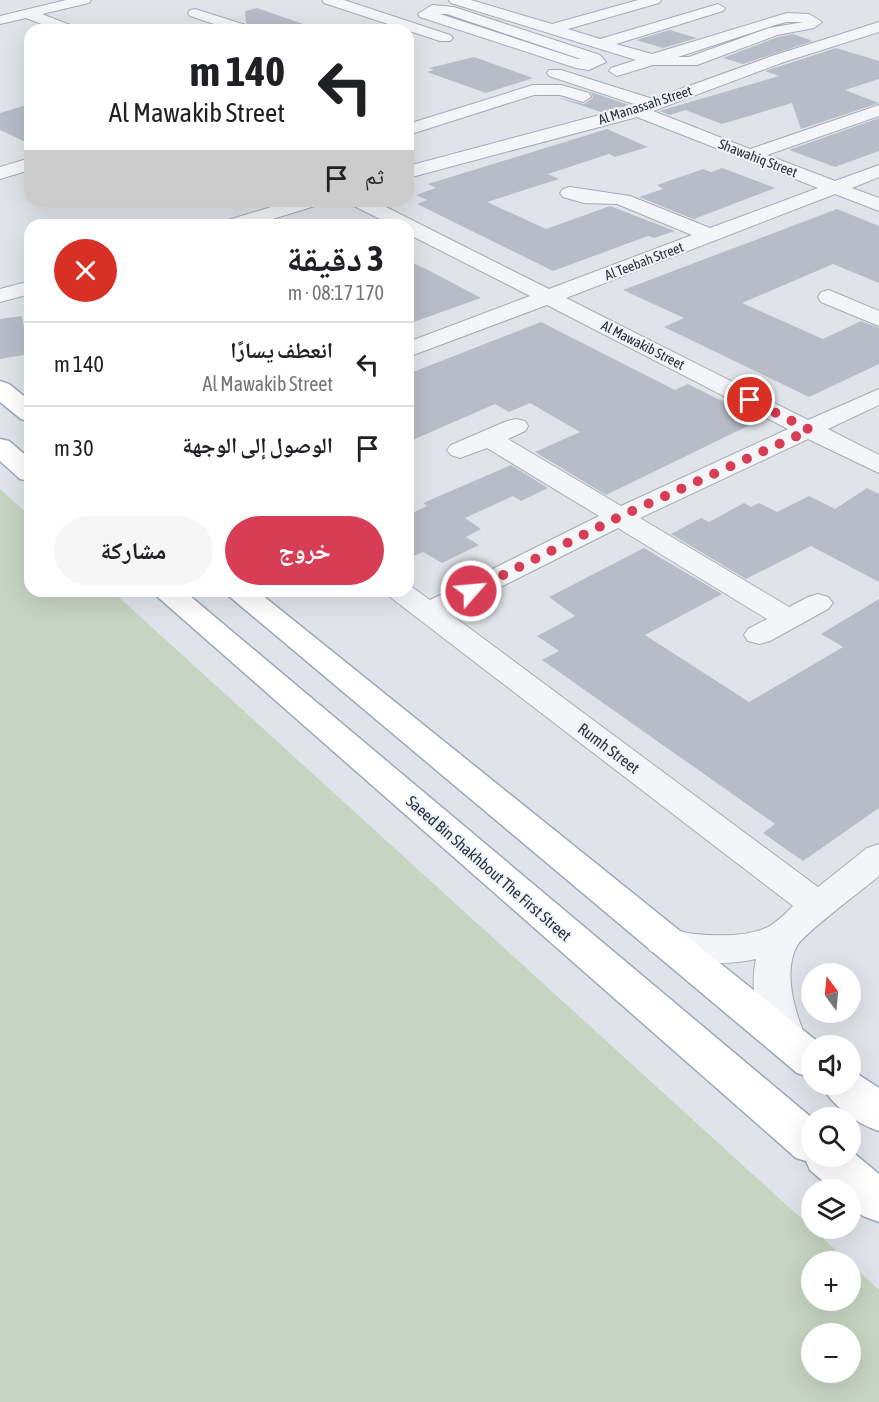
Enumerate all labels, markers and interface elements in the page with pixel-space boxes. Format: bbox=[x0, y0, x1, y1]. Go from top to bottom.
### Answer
text: 140 m bbox=[190, 47, 285, 95]
icon: left bbox=[306, 48, 384, 126]
street label: Al Manassah Street bbox=[596, 82, 694, 128]
text: Al Mawakib Street bbox=[109, 97, 285, 128]
street label: Shawahiq Street bbox=[716, 136, 800, 180]
icon: arrive bbox=[320, 162, 353, 195]
text: ثم bbox=[365, 163, 384, 189]
text: 3 دقيقة bbox=[287, 237, 384, 279]
button: close bbox=[54, 239, 117, 302]
street label: Al Teebah Street bbox=[602, 239, 686, 283]
text: 170 m · 08:17 bbox=[288, 281, 384, 304]
street label: Al Mawakib Street bbox=[599, 317, 687, 373]
text: انعطف يسارًا bbox=[230, 337, 333, 363]
icon: left bbox=[351, 348, 384, 381]
text: 140 m bbox=[54, 351, 104, 377]
text: Al Mawakib Street bbox=[203, 372, 333, 395]
pin bbox=[724, 374, 775, 425]
icon: arrive bbox=[733, 383, 766, 416]
text: الوصول إلى الوجهة bbox=[182, 432, 333, 458]
icon: arrive bbox=[351, 432, 384, 465]
text: 30 m bbox=[54, 435, 94, 461]
button: مشاركة bbox=[54, 516, 213, 585]
button: خروج bbox=[225, 516, 384, 585]
position arrow bbox=[439, 559, 503, 623]
street label: Rumh Street bbox=[575, 719, 644, 777]
street label: Saeed Bin Shakhbout The First Street bbox=[403, 792, 575, 945]
north arrow bbox=[801, 963, 861, 1023]
map controls bbox=[801, 963, 861, 1383]
button: sound bbox=[801, 1035, 861, 1095]
button: search bbox=[801, 1107, 861, 1167]
button: layers bbox=[801, 1179, 861, 1239]
button: + bbox=[801, 1251, 861, 1311]
button: − bbox=[801, 1323, 861, 1383]

